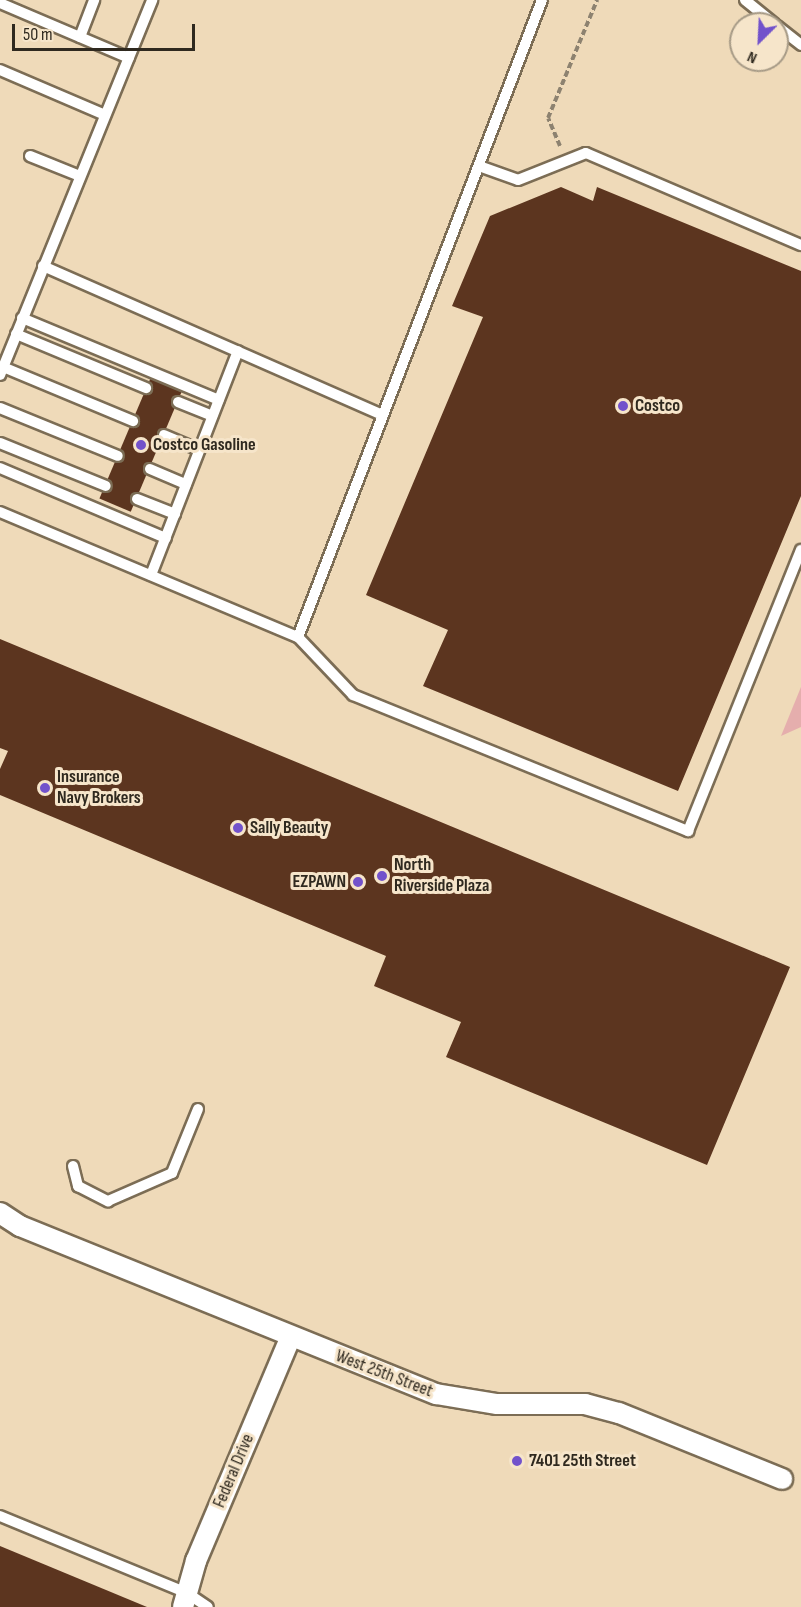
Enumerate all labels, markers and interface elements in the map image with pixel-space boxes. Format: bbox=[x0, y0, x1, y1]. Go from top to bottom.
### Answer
scale bar bbox=[15, 12, 198, 50]
north arrow bbox=[729, 12, 789, 72]
text: 50 m bbox=[23, 24, 53, 45]
text: N bbox=[745, 47, 760, 67]
place label: Costco bbox=[635, 395, 680, 417]
marker: Costco bbox=[616, 399, 630, 413]
place label: Costco Gasoline bbox=[153, 434, 256, 456]
marker: Costco Gasoline bbox=[134, 438, 148, 452]
place label: Insurance Navy Brokers bbox=[57, 767, 141, 810]
marker: Insurance Navy Brokers bbox=[38, 781, 52, 795]
place label: Sally Beauty bbox=[250, 817, 328, 839]
marker: Sally Beauty bbox=[231, 821, 245, 835]
place label: North Riverside Plaza bbox=[394, 855, 489, 898]
marker: North Riverside Plaza bbox=[375, 869, 389, 883]
place label: EZPAWN bbox=[292, 871, 346, 893]
marker: EZPAWN bbox=[351, 875, 365, 889]
street label: West 25th Street bbox=[332, 1346, 436, 1402]
street label: Federal Drive bbox=[209, 1431, 259, 1511]
place label: 7401 25th Street bbox=[529, 1450, 636, 1472]
marker: 7401 25th Street bbox=[510, 1454, 524, 1468]

